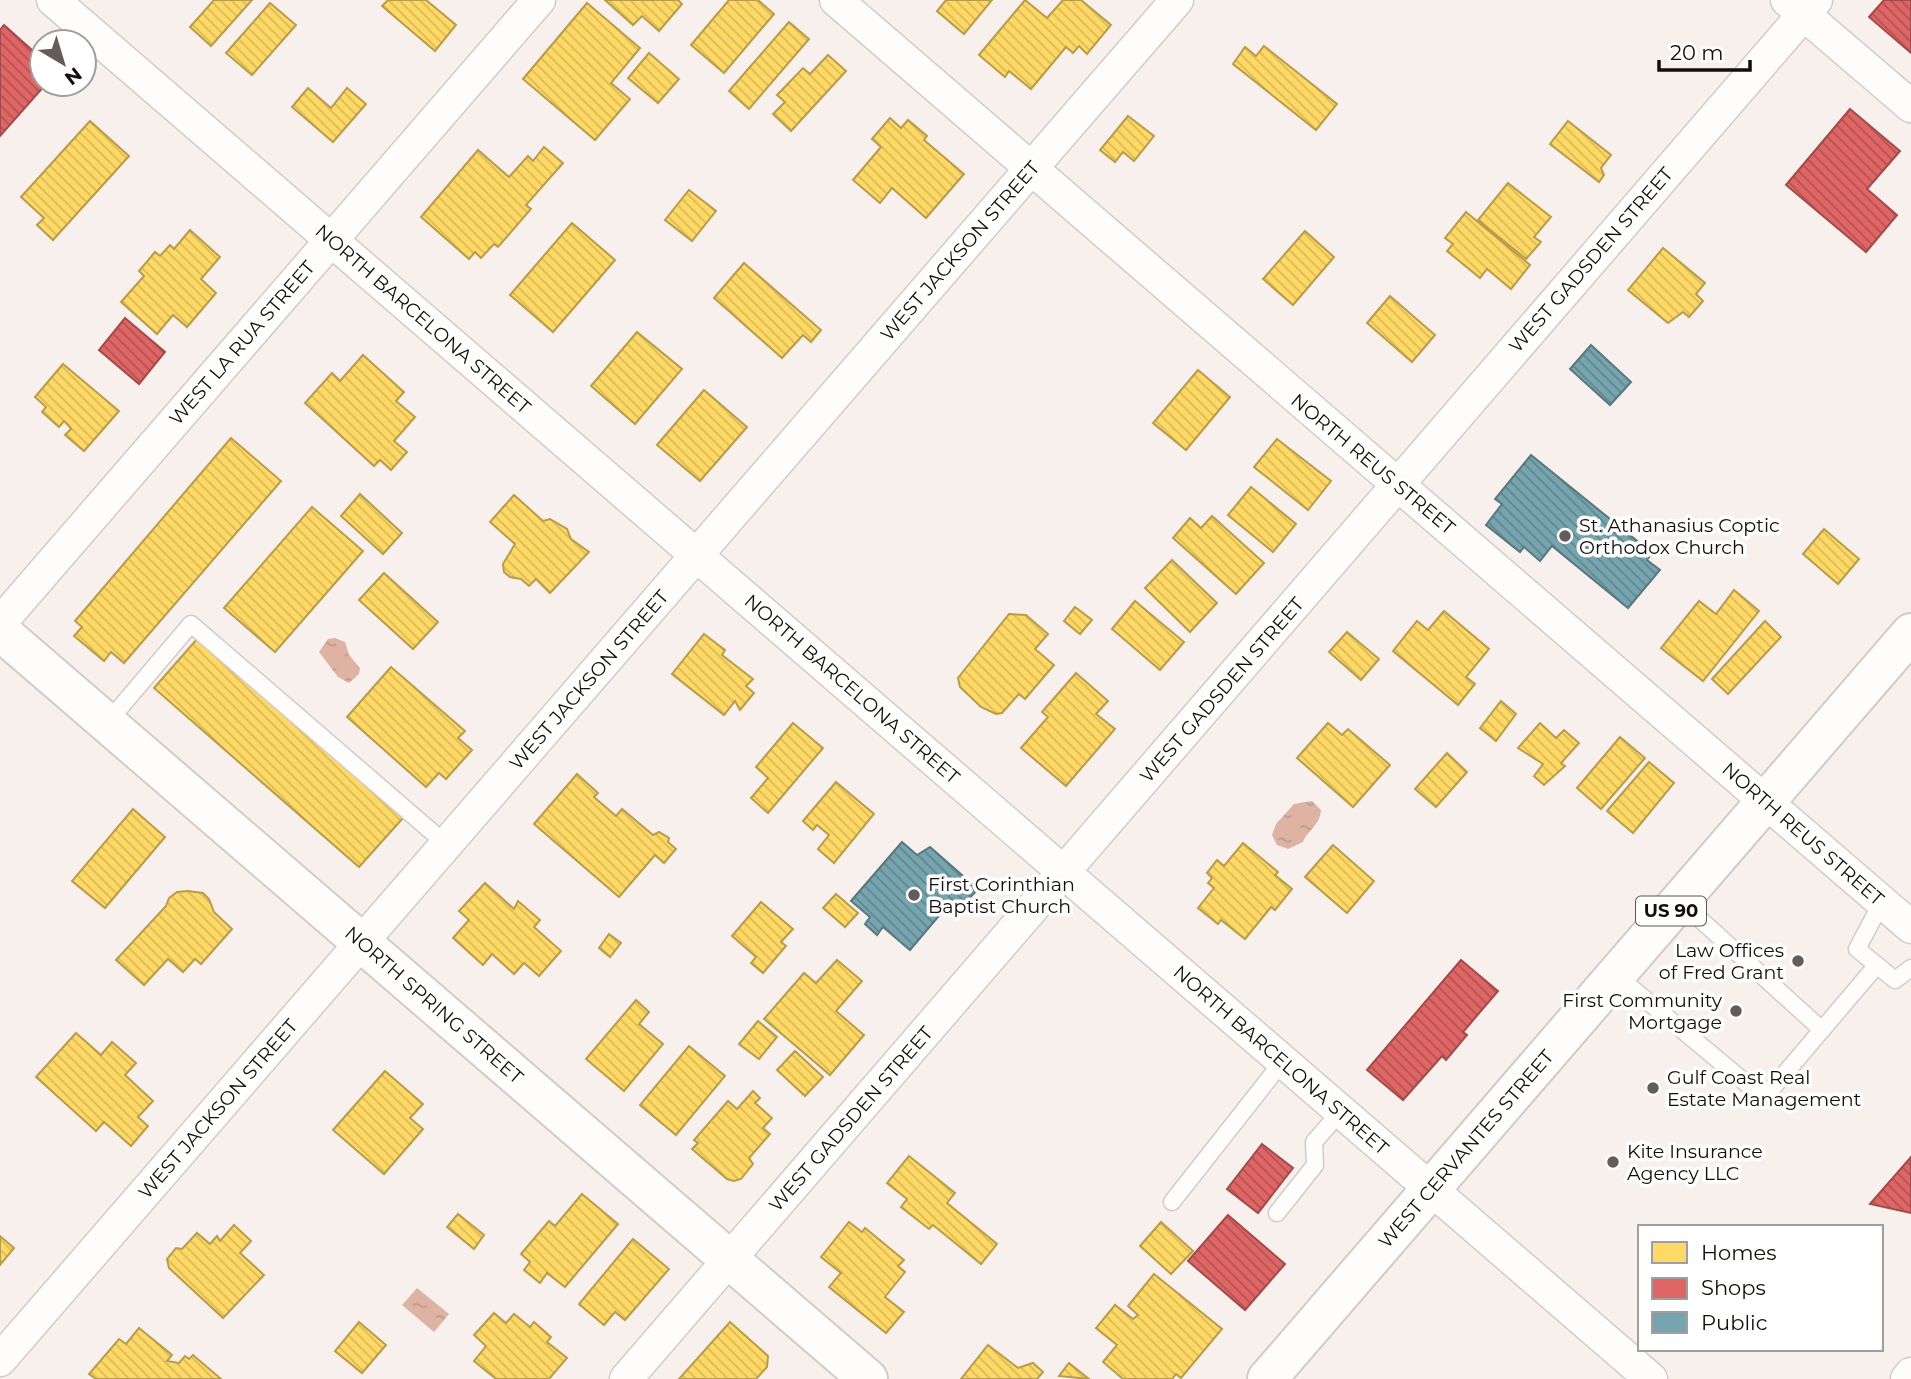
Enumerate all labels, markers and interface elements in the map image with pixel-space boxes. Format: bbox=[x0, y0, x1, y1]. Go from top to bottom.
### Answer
north arrow bbox=[28, 28, 98, 98]
scale bar bbox=[1659, 28, 1750, 72]
text: 20 m bbox=[1670, 40, 1724, 65]
text: N bbox=[60, 62, 86, 90]
street label: WEST JACKSON STREET bbox=[876, 156, 1044, 346]
street label: WEST GADSDEN STREET bbox=[1504, 163, 1678, 357]
street label: NORTH BARCELONA STREET bbox=[311, 219, 535, 419]
street label: WEST LA RUA STREET bbox=[164, 256, 320, 430]
street label: NORTH REUS STREET bbox=[1286, 389, 1460, 539]
place label: St. Athanasius Coptic Orthodox Church bbox=[1579, 514, 1780, 559]
marker: St. Athanasius Coptic Orthodox Church bbox=[1557, 528, 1573, 544]
street label: WEST JACKSON STREET bbox=[505, 585, 673, 775]
street label: NORTH BARCELONA STREET bbox=[740, 589, 964, 789]
street label: WEST GADSDEN STREET bbox=[1135, 593, 1309, 787]
street label: NORTH REUS STREET bbox=[1717, 757, 1889, 911]
place label: First Corinthian Baptist Church bbox=[928, 873, 1075, 918]
marker: First Corinthian Baptist Church bbox=[906, 887, 922, 903]
road number: US 90 bbox=[1636, 896, 1706, 926]
street label: NORTH SPRING STREET bbox=[340, 921, 528, 1089]
place label: Law Offices of Fred Grant bbox=[1659, 939, 1784, 984]
marker: Law Offices of Fred Grant bbox=[1790, 953, 1806, 969]
street label: NORTH BARCELONA STREET bbox=[1169, 960, 1393, 1160]
place label: First Community Mortgage bbox=[1562, 989, 1723, 1034]
marker: First Community Mortgage bbox=[1728, 1003, 1744, 1019]
street label: WEST JACKSON STREET bbox=[134, 1014, 302, 1204]
street label: WEST GADSDEN STREET bbox=[764, 1022, 938, 1216]
street label: WEST CERVANTES STREET bbox=[1374, 1045, 1558, 1253]
place label: Gulf Coast Real Estate Management bbox=[1667, 1066, 1862, 1111]
marker: Gulf Coast Real Estate Management bbox=[1645, 1080, 1661, 1096]
place label: Kite Insurance Agency LLC bbox=[1627, 1140, 1763, 1185]
marker: Kite Insurance Agency LLC bbox=[1605, 1154, 1621, 1170]
legend bbox=[1638, 1225, 1883, 1351]
text: Homes bbox=[1701, 1240, 1776, 1265]
text: Shops bbox=[1701, 1275, 1766, 1300]
text: Public bbox=[1701, 1310, 1768, 1335]

